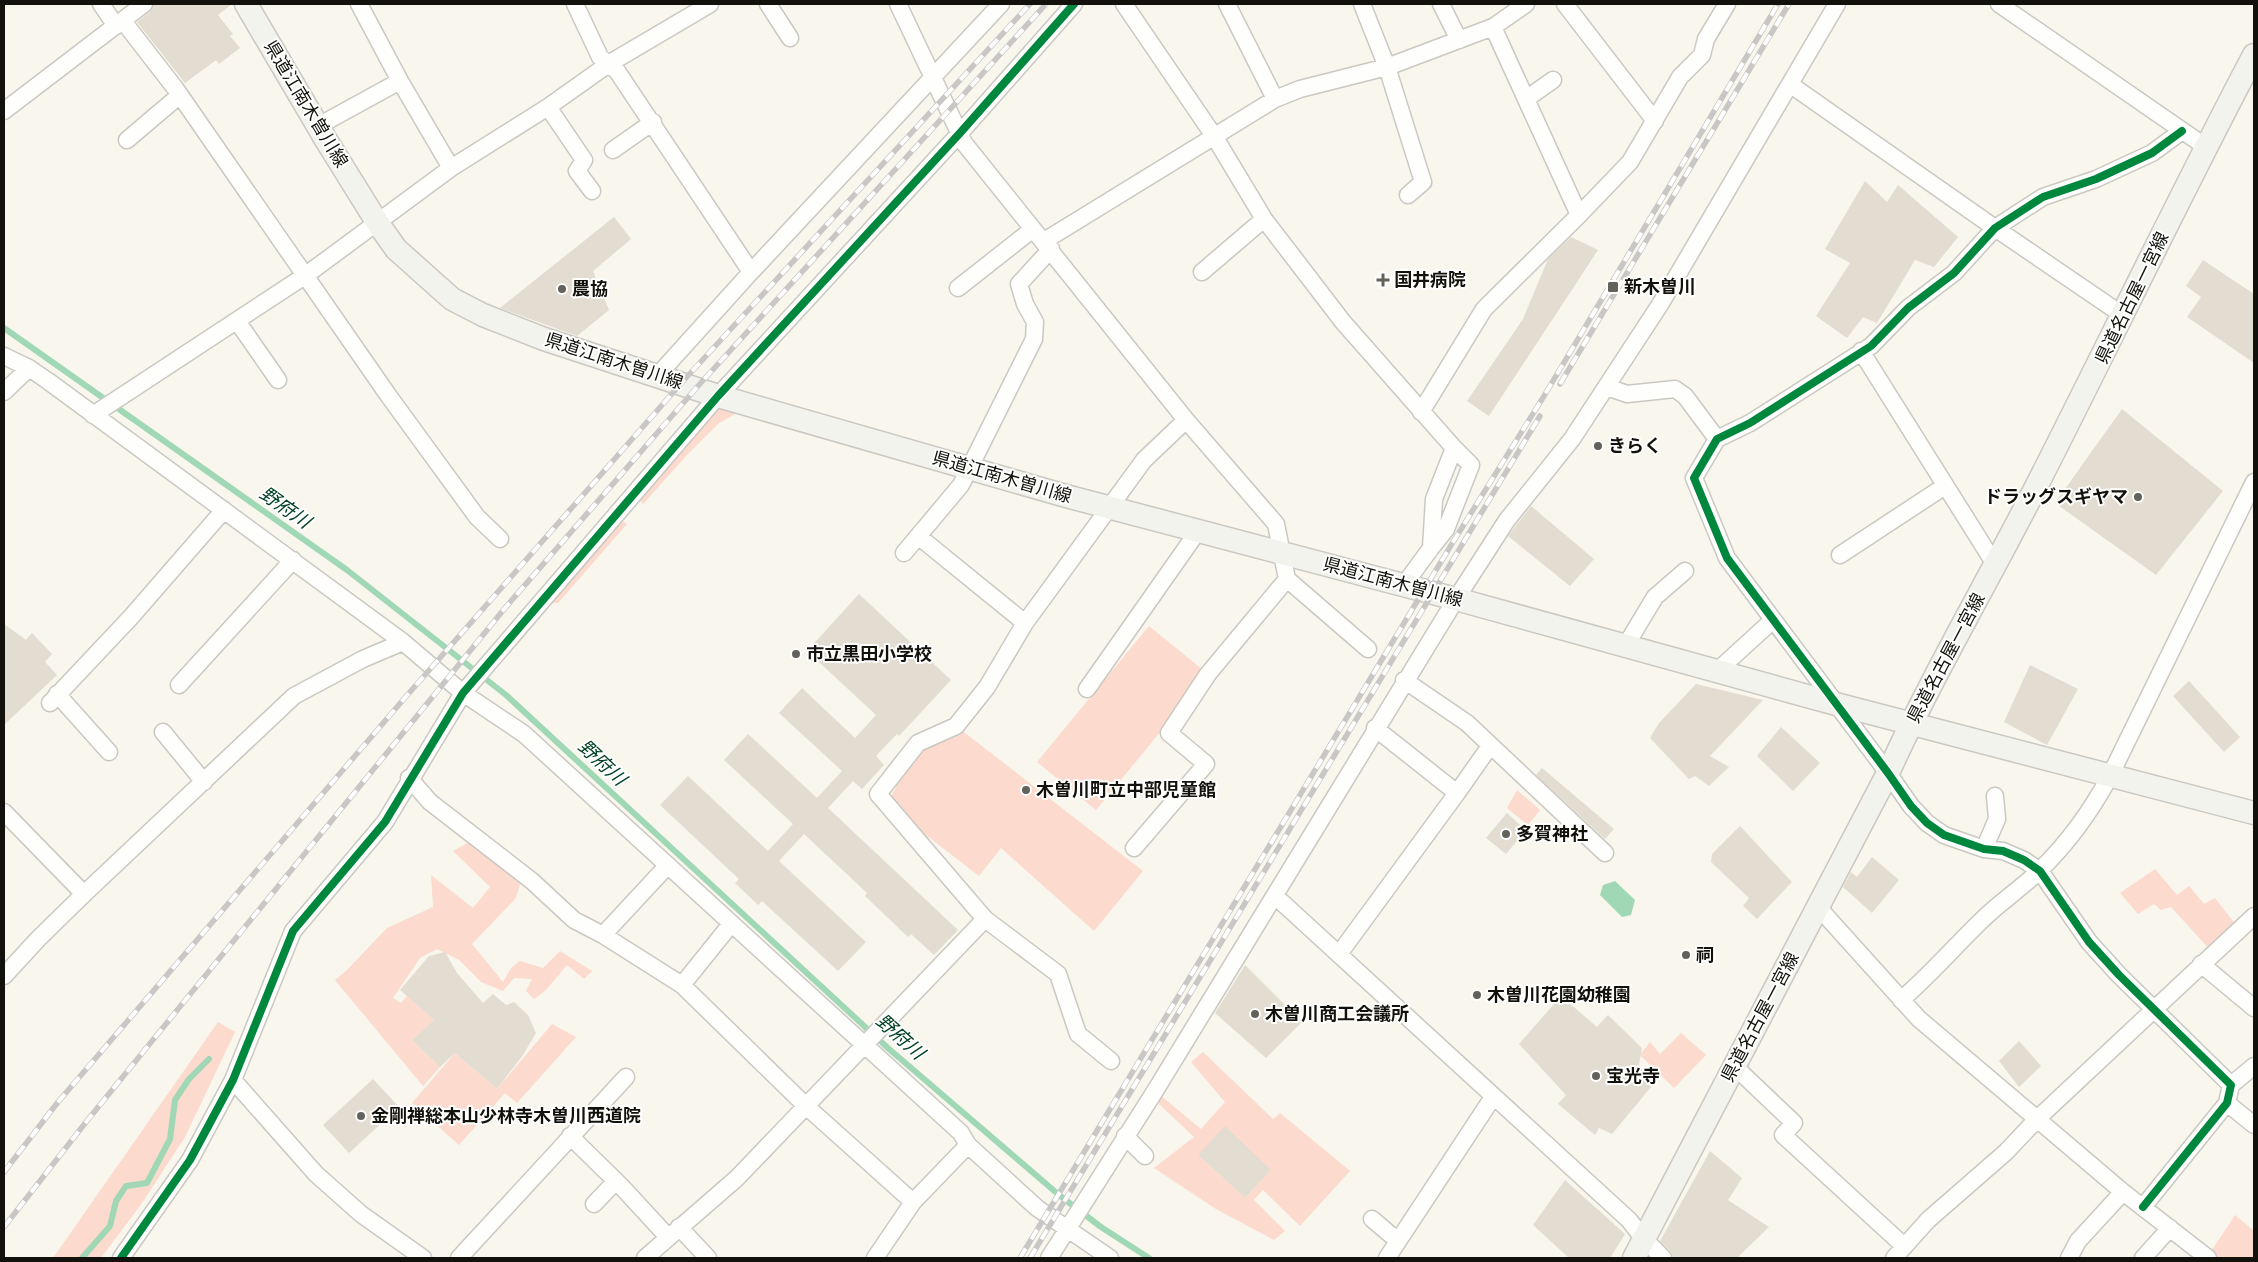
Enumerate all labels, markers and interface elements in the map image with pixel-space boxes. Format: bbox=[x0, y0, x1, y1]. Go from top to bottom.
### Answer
street label: 県道江南木曽川線 bbox=[259, 37, 353, 171]
street label: 県道名古屋一宮線 bbox=[2091, 228, 2173, 368]
place label: 国井病院 bbox=[1394, 269, 1466, 291]
marker: 国井病院 bbox=[1376, 273, 1390, 287]
place label: 新木曽川 bbox=[1624, 276, 1696, 298]
place label: 農協 bbox=[572, 278, 608, 300]
marker: 新木曽川 bbox=[1606, 280, 1620, 294]
marker: 農協 bbox=[556, 283, 568, 295]
street label: 県道江南木曽川線 bbox=[542, 328, 686, 394]
place label: きらく bbox=[1608, 435, 1662, 457]
marker: きらく bbox=[1592, 440, 1604, 452]
street label: 県道江南木曽川線 bbox=[930, 447, 1074, 507]
water label: 野府川 bbox=[255, 483, 316, 535]
place label: ドラッグスギヤマ bbox=[1984, 486, 2128, 508]
marker: ドラッグスギヤマ bbox=[2132, 491, 2144, 503]
street label: 県道江南木曽川線 bbox=[1321, 553, 1465, 611]
street label: 県道名古屋一宮線 bbox=[1902, 589, 1990, 727]
place label: 市立黒田小学校 bbox=[806, 643, 932, 665]
marker: 市立黒田小学校 bbox=[790, 648, 802, 660]
water label: 野府川 bbox=[574, 736, 632, 792]
place label: 木曽川町立中部児童館 bbox=[1036, 779, 1216, 801]
marker: 木曽川町立中部児童館 bbox=[1020, 784, 1032, 796]
place label: 多賀神社 bbox=[1516, 823, 1588, 845]
marker: 多賀神社 bbox=[1500, 828, 1512, 840]
place label: 祠 bbox=[1696, 944, 1714, 966]
street label: 県道名古屋一宮線 bbox=[1716, 948, 1804, 1086]
marker: 祠 bbox=[1680, 949, 1692, 961]
place label: 木曽川花園幼稚園 bbox=[1487, 984, 1631, 1006]
marker: 木曽川花園幼稚園 bbox=[1471, 989, 1483, 1001]
place label: 木曽川商工会議所 bbox=[1265, 1003, 1409, 1025]
marker: 木曽川商工会議所 bbox=[1249, 1008, 1261, 1020]
water label: 野府川 bbox=[871, 1010, 930, 1066]
place label: 宝光寺 bbox=[1606, 1065, 1660, 1087]
marker: 宝光寺 bbox=[1590, 1070, 1602, 1082]
place label: 金剛禅総本山少林寺木曽川西道院 bbox=[371, 1105, 641, 1127]
marker: 金剛禅総本山少林寺木曽川西道院 bbox=[355, 1110, 367, 1122]

